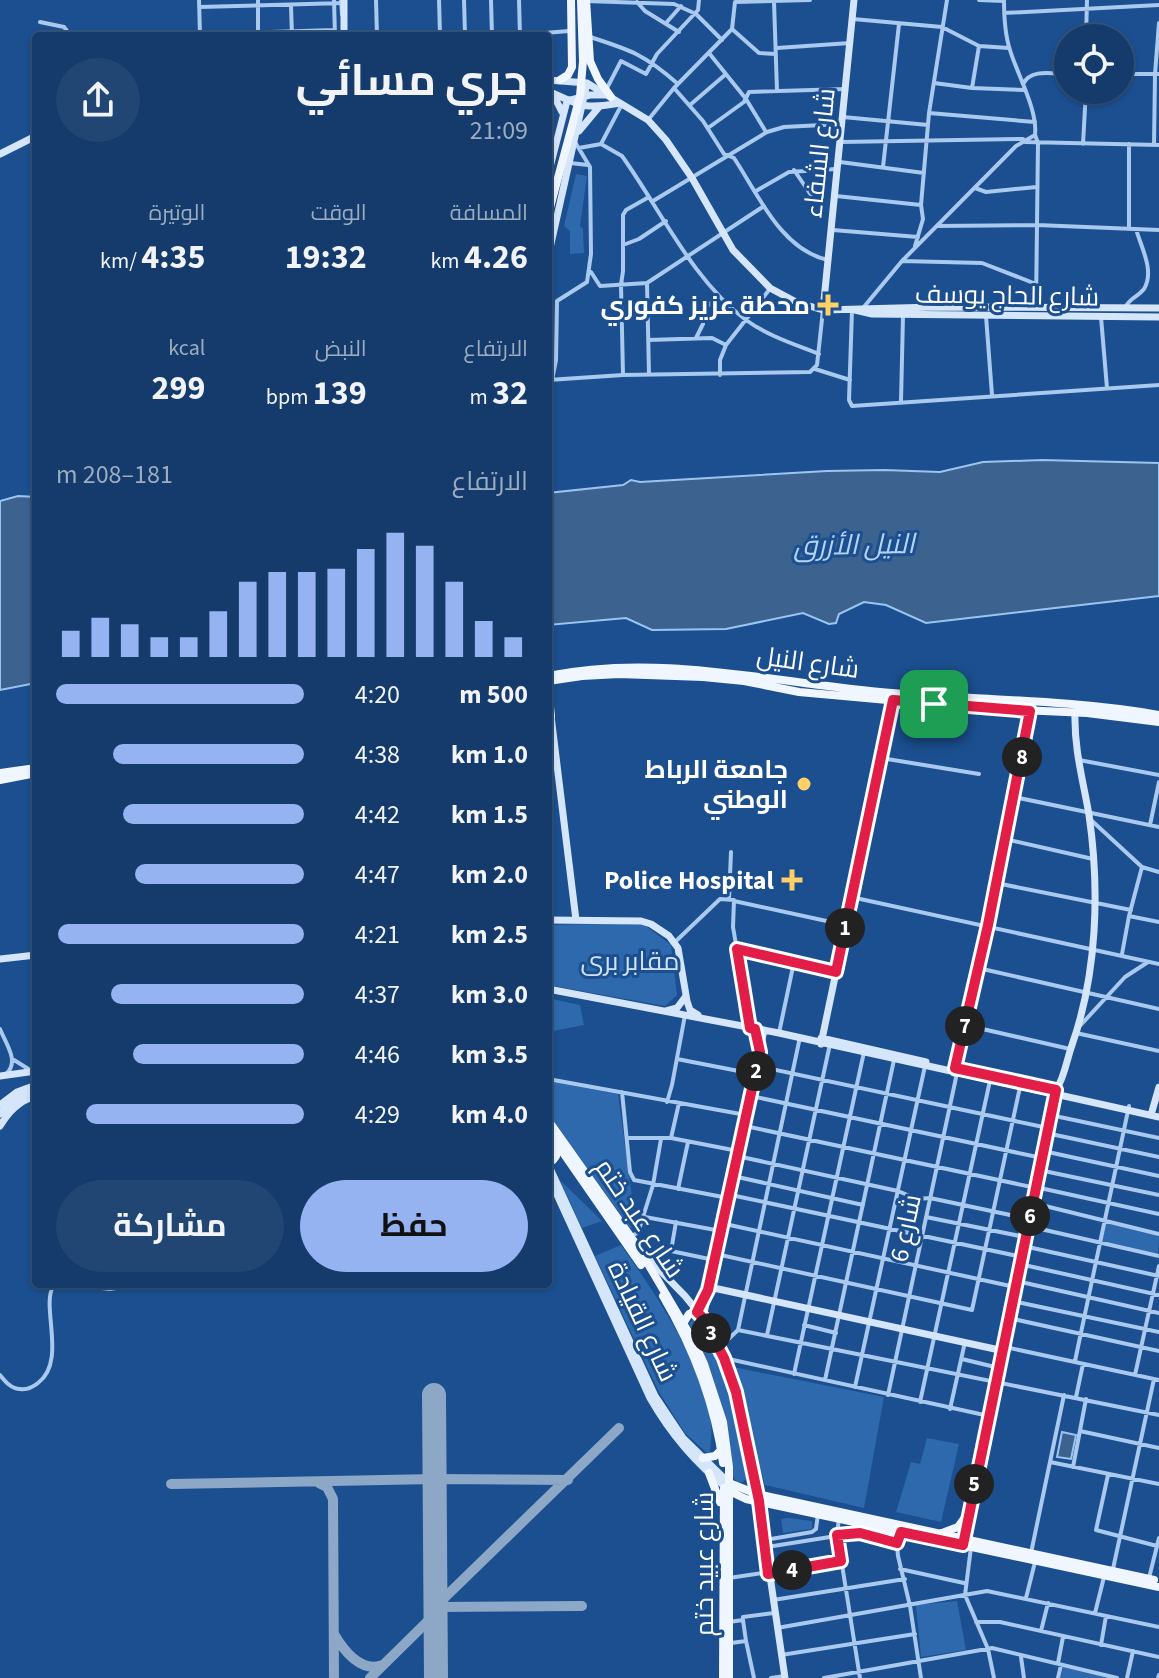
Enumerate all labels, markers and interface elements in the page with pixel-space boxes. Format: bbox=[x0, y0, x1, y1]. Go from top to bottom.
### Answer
map controls bbox=[1054, 24, 1134, 104]
button: locate bbox=[1054, 24, 1134, 104]
text: جري مسائي bbox=[296, 50, 528, 113]
button: share bbox=[56, 58, 140, 142]
street label: شارع الشفاء bbox=[794, 86, 845, 220]
text: 21:09 bbox=[470, 112, 528, 149]
text: الوتيرة bbox=[149, 197, 205, 229]
text: الوقت bbox=[311, 197, 367, 229]
text: المسافة bbox=[450, 197, 528, 229]
text: 4:35 bbox=[141, 233, 205, 282]
text: 19:32 bbox=[285, 233, 367, 282]
text: 4.26 bbox=[464, 233, 528, 282]
text: /km bbox=[100, 245, 141, 277]
text: km bbox=[430, 245, 464, 277]
street label: شارع الحاج يوسف bbox=[915, 275, 1099, 316]
place label: محطة عزيز كفوري bbox=[601, 287, 810, 326]
marker: محطة عزيز كفوري bbox=[817, 294, 839, 316]
text: kcal bbox=[168, 332, 205, 364]
text: النبض bbox=[315, 333, 367, 365]
text: الارتفاع bbox=[464, 333, 528, 365]
text: 299 bbox=[151, 364, 205, 413]
text: 139 bbox=[313, 369, 367, 418]
text: 32 bbox=[492, 369, 528, 418]
text: bpm bbox=[266, 381, 313, 413]
text: m bbox=[469, 381, 492, 413]
text: 181–208 m bbox=[56, 456, 173, 493]
text: الارتفاع bbox=[452, 463, 528, 500]
water label: النيل الأزرق bbox=[793, 524, 917, 566]
street label: شارع النيل bbox=[754, 637, 862, 688]
pin bbox=[900, 670, 968, 738]
text: 4:20 bbox=[355, 676, 400, 713]
text: 500 m bbox=[459, 676, 528, 713]
icon: arrive bbox=[912, 682, 956, 726]
text: 4:38 bbox=[355, 736, 400, 773]
text: 1.0 km bbox=[451, 736, 528, 773]
pin: 8 bbox=[1002, 737, 1042, 777]
text: 8 bbox=[1016, 741, 1028, 773]
place label: جامعة الرباط الوطني bbox=[645, 751, 788, 820]
marker: جامعة الرباط الوطني bbox=[795, 775, 813, 793]
text: 4:42 bbox=[355, 796, 400, 833]
text: 1.5 km bbox=[451, 796, 528, 833]
text: 4:47 bbox=[355, 856, 400, 893]
text: 2.0 km bbox=[451, 856, 528, 893]
place label: Police Hospital bbox=[604, 862, 775, 899]
marker: Police Hospital bbox=[781, 869, 803, 891]
pin: 1 bbox=[825, 908, 865, 948]
text: 1 bbox=[839, 912, 851, 944]
text: 4:21 bbox=[355, 916, 400, 953]
text: 2.5 km bbox=[451, 916, 528, 953]
park label: مقابر برى bbox=[581, 943, 679, 980]
text: 4:37 bbox=[355, 976, 400, 1013]
text: 3.0 km bbox=[451, 976, 528, 1013]
pin: 7 bbox=[945, 1006, 985, 1046]
text: 7 bbox=[959, 1010, 971, 1042]
text: 4:46 bbox=[355, 1036, 400, 1073]
text: 3.5 km bbox=[451, 1036, 528, 1073]
pin: 2 bbox=[736, 1051, 776, 1091]
text: 2 bbox=[750, 1055, 762, 1087]
text: 4:29 bbox=[355, 1096, 400, 1133]
text: 4.0 km bbox=[451, 1096, 528, 1133]
street label: شارع عبد ختم bbox=[586, 1151, 693, 1285]
button: مشاركة bbox=[56, 1180, 284, 1272]
button: حفظ bbox=[300, 1180, 528, 1272]
street label: شارع 6 bbox=[880, 1191, 931, 1265]
pin: 6 bbox=[1010, 1196, 1050, 1236]
text: 6 bbox=[1024, 1200, 1036, 1232]
street label: شارع القيادة bbox=[598, 1255, 687, 1388]
pin: 3 bbox=[691, 1313, 731, 1353]
text: 3 bbox=[705, 1317, 717, 1349]
pin: 5 bbox=[954, 1464, 994, 1504]
text: 5 bbox=[968, 1468, 980, 1500]
street label: شارع عبيد ختم bbox=[686, 1492, 723, 1636]
pin: 4 bbox=[772, 1550, 812, 1590]
text: 4 bbox=[786, 1554, 798, 1586]

